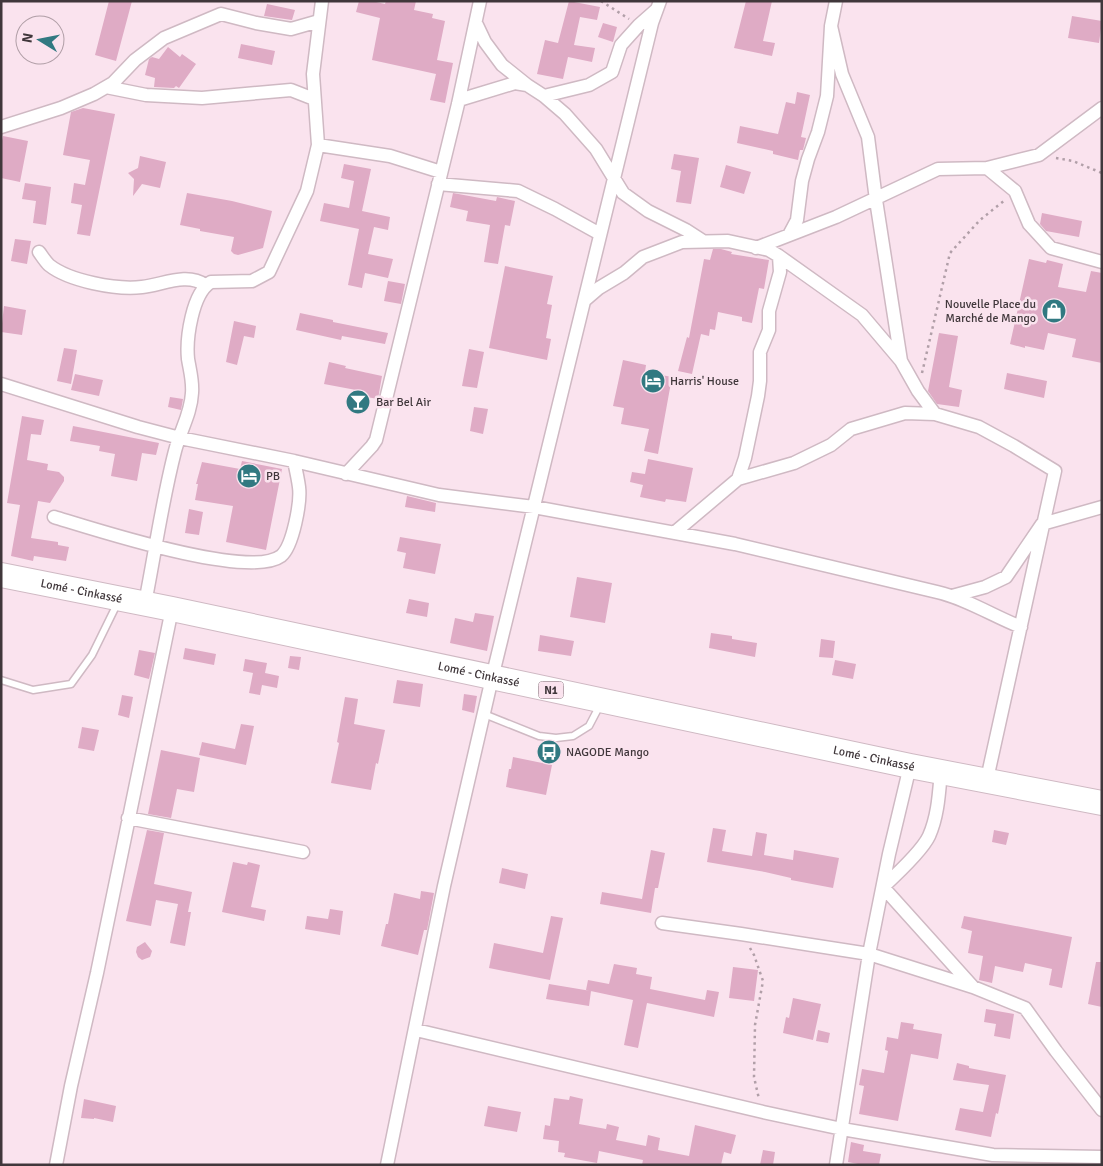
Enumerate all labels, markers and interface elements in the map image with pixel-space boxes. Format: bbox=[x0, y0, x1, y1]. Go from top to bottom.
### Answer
north arrow bbox=[15, 15, 65, 65]
text: N bbox=[18, 32, 37, 44]
place label: Nouvelle Place du Marché de Mango bbox=[945, 297, 1036, 326]
shop icon: Nouvelle Place du Marché de Mango bbox=[1041, 298, 1067, 324]
hotel icon: Harris' House bbox=[640, 368, 666, 394]
place label: Harris' House bbox=[670, 374, 739, 389]
bar icon: Bar Bel Air bbox=[345, 389, 371, 415]
place label: Bar Bel Air bbox=[376, 395, 431, 410]
hotel icon: PB bbox=[236, 463, 262, 489]
place label: PB bbox=[266, 469, 280, 484]
street label: Lomé - Cinkassé bbox=[39, 576, 124, 606]
street label: Lomé - Cinkassé bbox=[437, 658, 521, 690]
road number: N1 bbox=[538, 682, 564, 698]
bus stop icon: NAGODE Mango bbox=[536, 739, 562, 765]
street label: Lomé - Cinkassé bbox=[832, 742, 916, 774]
place label: NAGODE Mango bbox=[566, 745, 649, 760]

